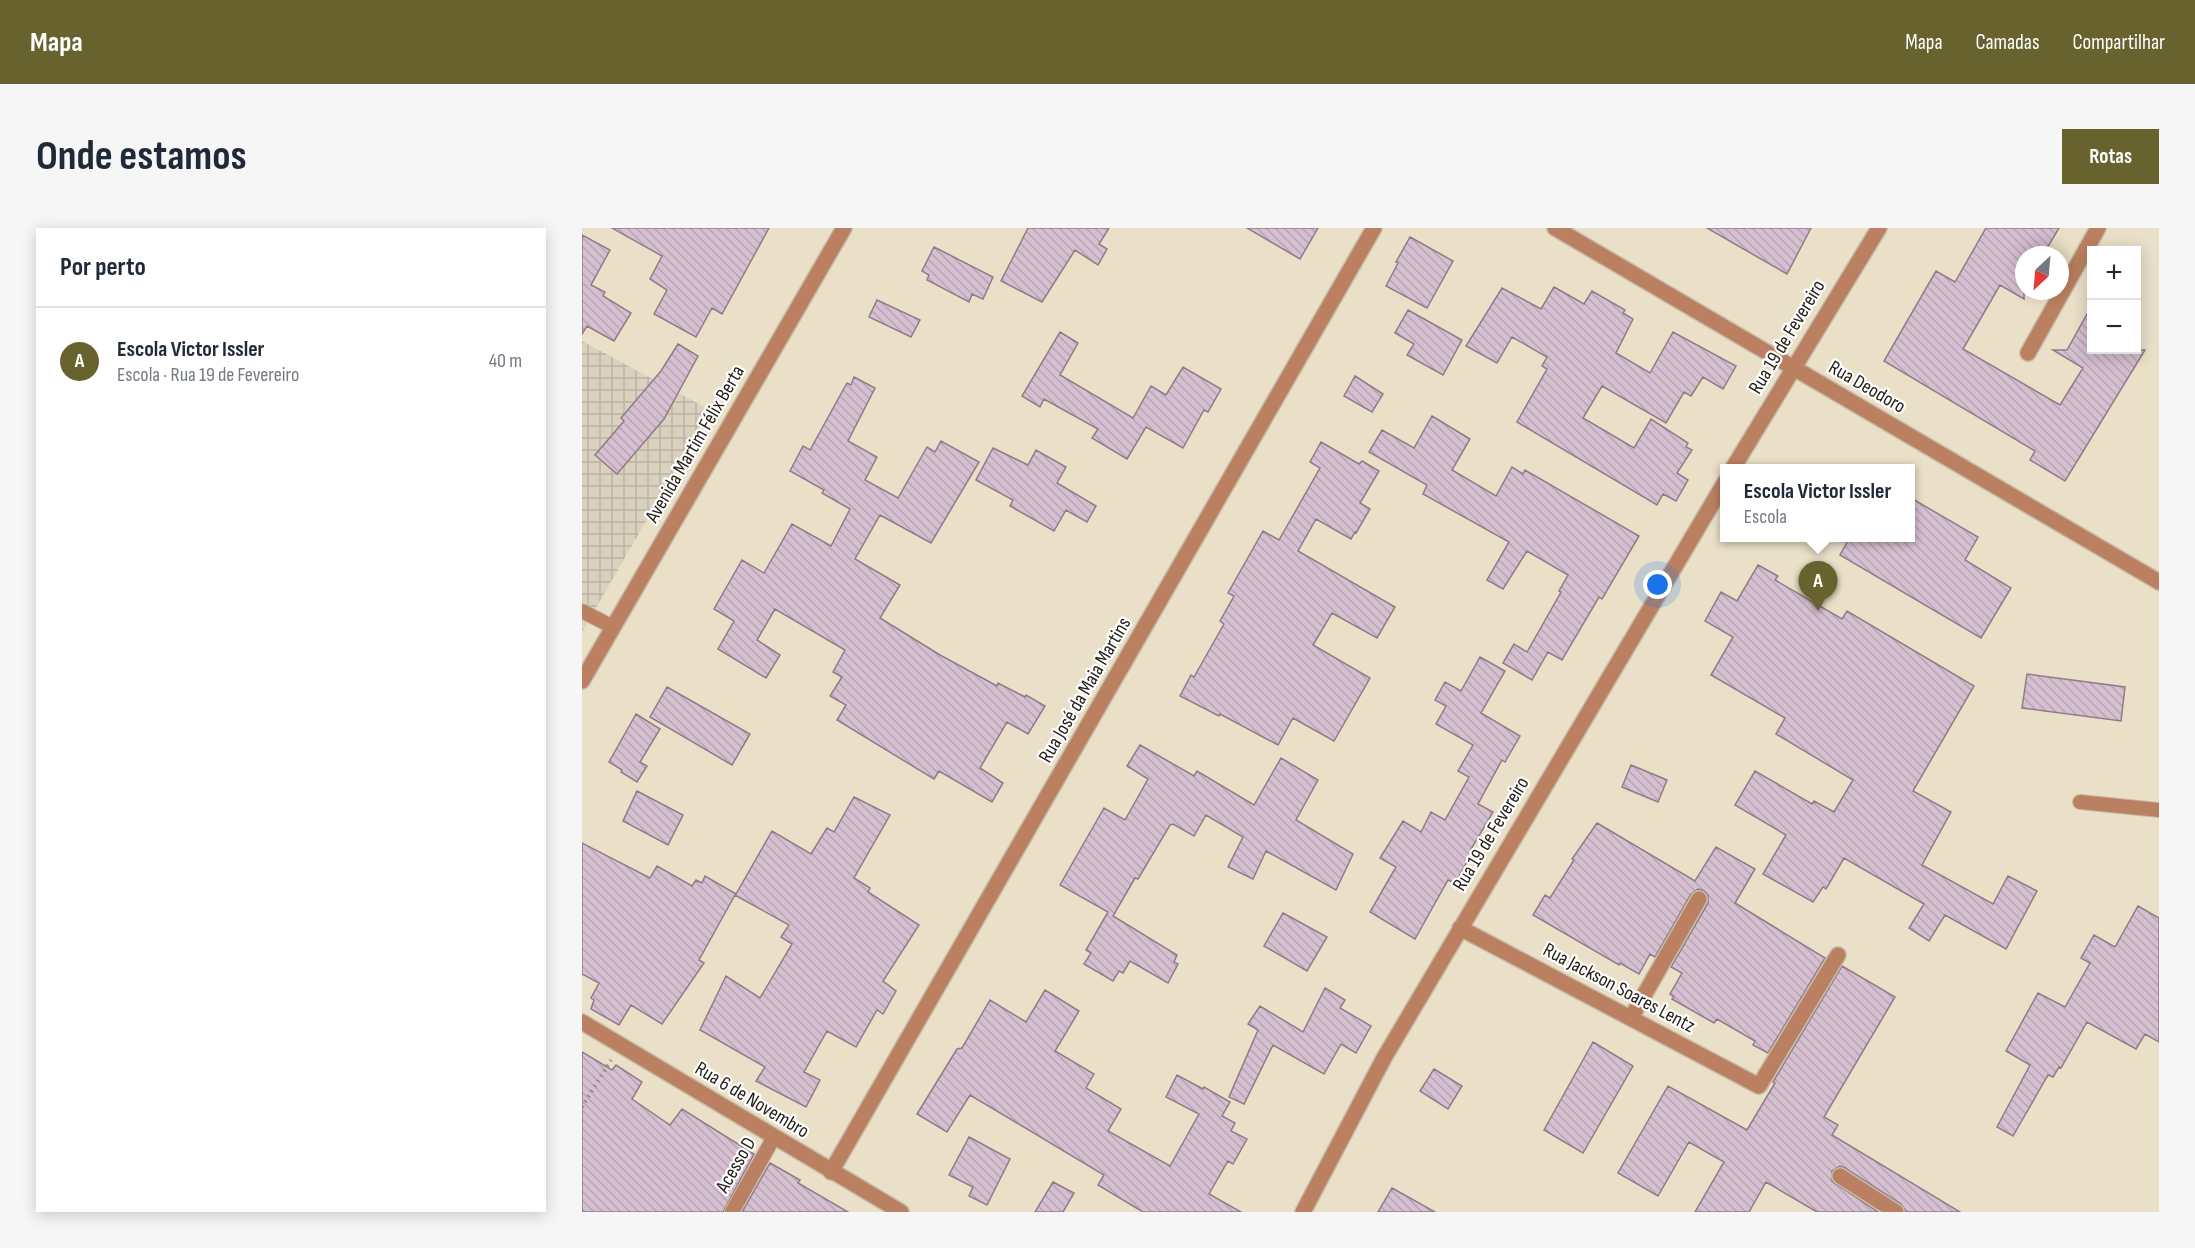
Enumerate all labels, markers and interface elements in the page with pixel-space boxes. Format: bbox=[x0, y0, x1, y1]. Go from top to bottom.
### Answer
text: Mapa bbox=[30, 26, 83, 59]
text: Mapa bbox=[1905, 30, 1943, 55]
text: Camadas bbox=[1976, 30, 2039, 55]
text: Compartilhar bbox=[2072, 30, 2165, 55]
button: Rotas bbox=[2062, 129, 2159, 184]
text: Onde estamos bbox=[36, 131, 247, 182]
north arrow bbox=[2015, 246, 2069, 300]
map controls bbox=[2087, 246, 2141, 354]
button: + bbox=[2087, 246, 2141, 300]
text: Por perto bbox=[60, 252, 146, 283]
street label: Rua 19 de Fevereiro bbox=[1744, 276, 1830, 398]
button: − bbox=[2087, 300, 2141, 354]
text: Escola Victor Issler bbox=[117, 336, 264, 363]
text: A bbox=[75, 349, 84, 373]
text: 40 m bbox=[489, 349, 522, 373]
street label: Rua Deodoro bbox=[1824, 355, 1910, 419]
street label: Avenida Martim Félix Berta bbox=[640, 361, 750, 528]
text: Escola · Rua 19 de Fevereiro bbox=[117, 363, 299, 387]
popup bbox=[1720, 464, 1915, 542]
text: Escola Victor Issler bbox=[1744, 478, 1891, 505]
text: Escola bbox=[1744, 505, 1787, 529]
pin: A bbox=[1798, 562, 1838, 611]
your location bbox=[1643, 570, 1672, 599]
street label: Rua José da Maia Martins bbox=[1034, 613, 1136, 767]
street label: Rua 19 de Fevereiro bbox=[1448, 773, 1534, 895]
street label: Rua Jackson Soares Lentz bbox=[1539, 938, 1699, 1038]
street label: Rua 6 de Novembro bbox=[691, 1057, 813, 1143]
street label: Acesso D bbox=[710, 1133, 761, 1198]

